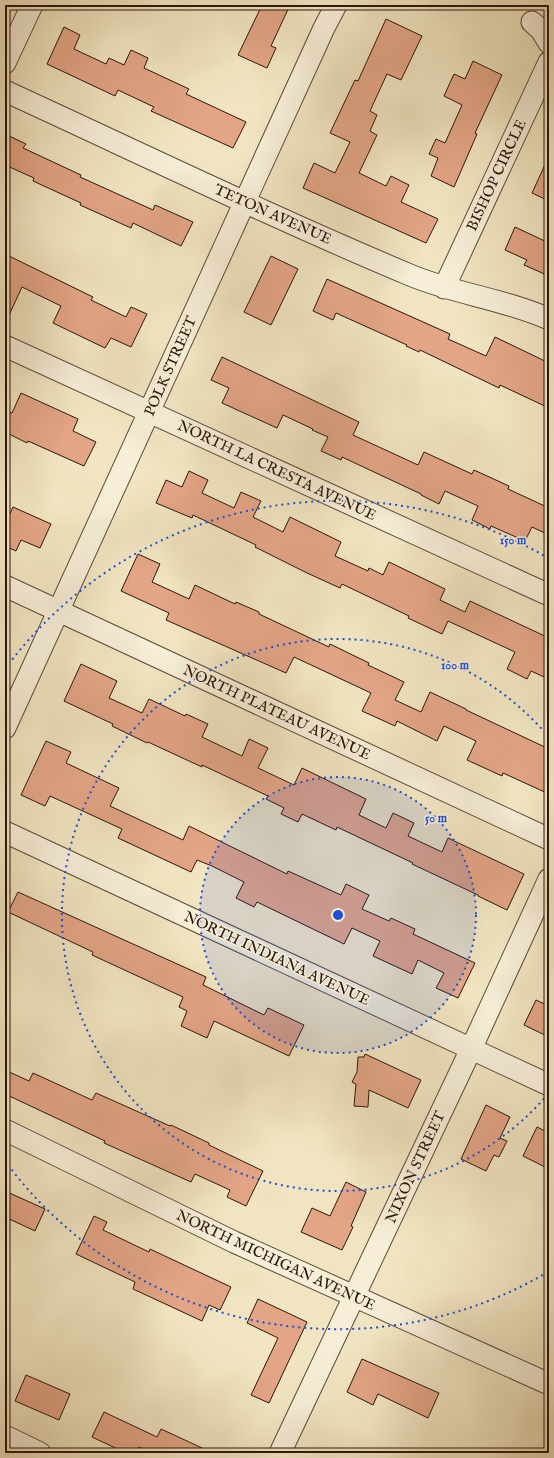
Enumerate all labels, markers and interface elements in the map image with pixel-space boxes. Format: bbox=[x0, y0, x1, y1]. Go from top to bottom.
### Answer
street label: BISHOP CIRCLE bbox=[462, 116, 531, 234]
street label: TETON AVENUE bbox=[211, 180, 334, 249]
street label: POLK STREET bbox=[140, 313, 201, 419]
street label: NORTH LA CRESTA AVENUE bbox=[174, 416, 379, 525]
text: 150 m bbox=[500, 533, 527, 548]
text: 100 m bbox=[441, 658, 470, 673]
street label: NORTH PLATEAU AVENUE bbox=[180, 661, 374, 764]
text: 50 m bbox=[425, 811, 448, 826]
street label: NORTH INDIANA AVENUE bbox=[181, 907, 373, 1010]
centre of rings bbox=[331, 908, 345, 922]
street label: NIXON STREET bbox=[381, 1108, 450, 1226]
street label: NORTH MICHIGAN AVENUE bbox=[173, 1206, 378, 1315]

